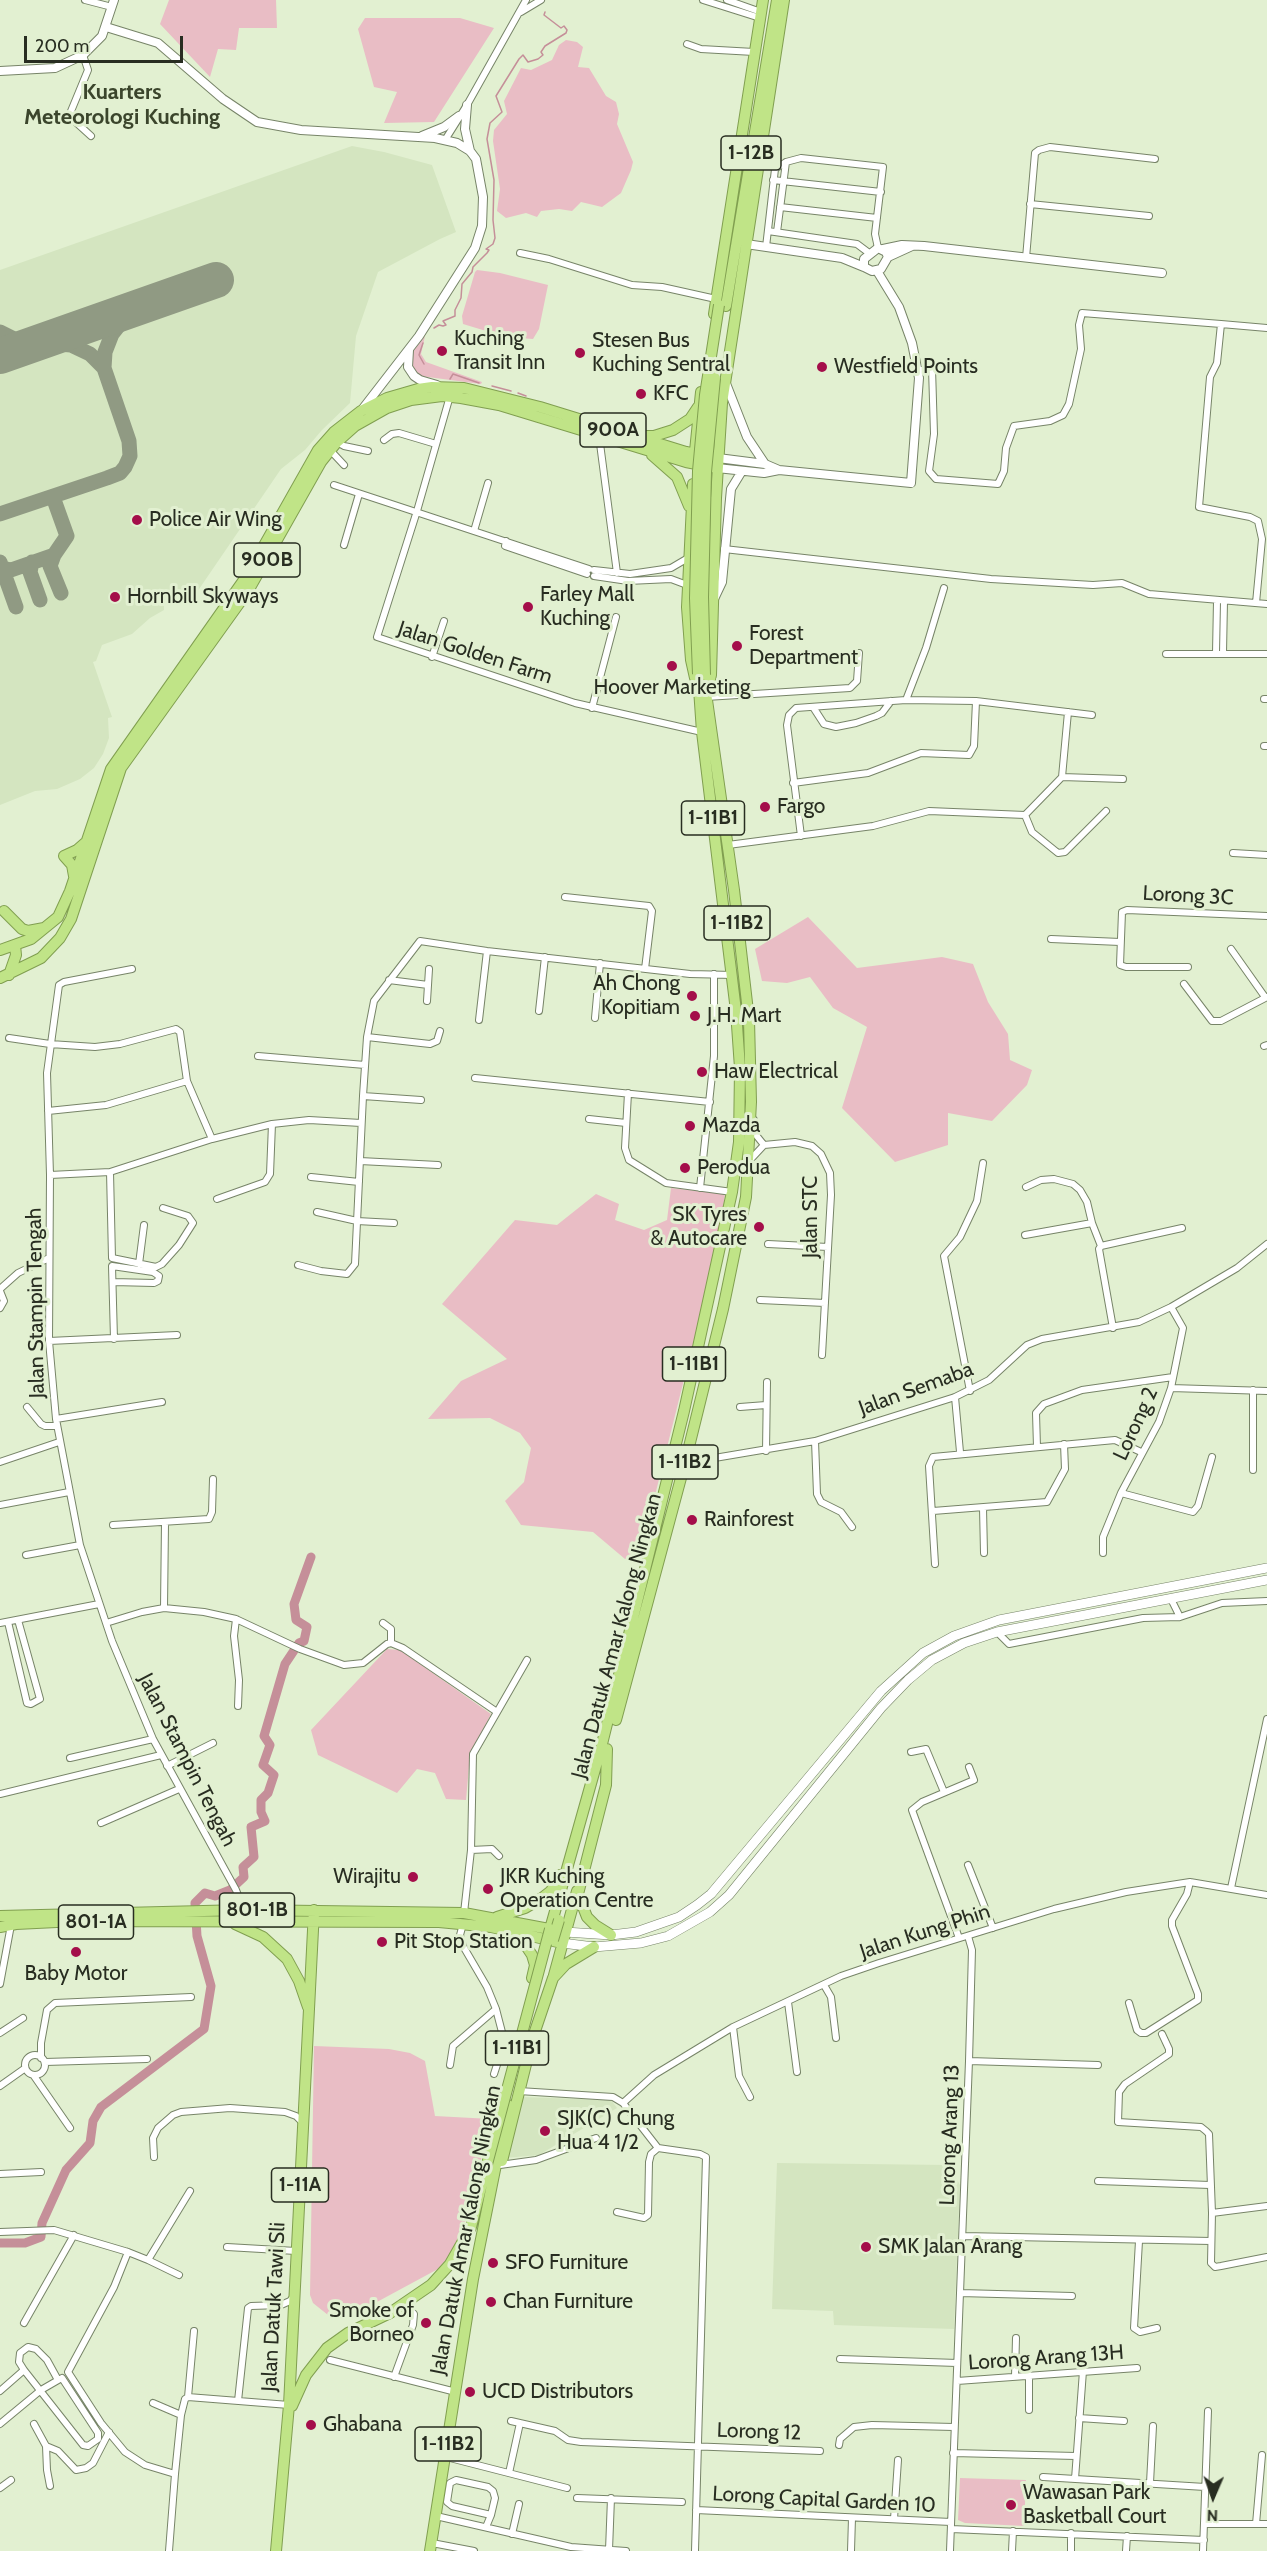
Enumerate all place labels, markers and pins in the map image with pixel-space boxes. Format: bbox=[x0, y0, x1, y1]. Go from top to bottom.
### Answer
place label: Kuching Transit Inn bbox=[454, 326, 545, 376]
place label: Stesen Bus Kuching Sentral bbox=[592, 328, 730, 378]
marker: Kuching Transit Inn bbox=[435, 344, 449, 358]
marker: Stesen Bus Kuching Sentral bbox=[573, 346, 587, 360]
place label: Westfield Points bbox=[834, 354, 978, 380]
marker: Westfield Points bbox=[815, 360, 829, 374]
place label: KFC bbox=[653, 381, 689, 407]
marker: KFC bbox=[634, 387, 648, 401]
place label: Police Air Wing bbox=[149, 507, 282, 533]
marker: Police Air Wing bbox=[130, 513, 144, 527]
place label: Farley Mall Kuching bbox=[540, 582, 634, 632]
place label: Hornbill Skyways bbox=[127, 584, 278, 610]
marker: Hornbill Skyways bbox=[108, 590, 122, 604]
marker: Farley Mall Kuching bbox=[521, 600, 535, 614]
place label: Forest Department bbox=[749, 621, 858, 671]
marker: Forest Department bbox=[730, 639, 744, 653]
marker: Hoover Marketing bbox=[665, 659, 679, 673]
place label: Hoover Marketing bbox=[594, 675, 750, 701]
place label: Fargo bbox=[777, 794, 825, 820]
marker: Fargo bbox=[758, 800, 772, 814]
place label: Ah Chong Kopitiam bbox=[593, 971, 680, 1021]
marker: Ah Chong Kopitiam bbox=[685, 989, 699, 1003]
place label: J.H. Mart bbox=[707, 1003, 781, 1029]
marker: J.H. Mart bbox=[688, 1009, 702, 1023]
place label: Haw Electrical bbox=[714, 1059, 838, 1085]
marker: Haw Electrical bbox=[695, 1065, 709, 1079]
place label: Mazda bbox=[702, 1113, 760, 1139]
marker: Mazda bbox=[683, 1119, 697, 1133]
place label: Perodua bbox=[697, 1155, 770, 1181]
marker: Perodua bbox=[678, 1161, 692, 1175]
place label: SK Tyres & Autocare bbox=[650, 1202, 747, 1252]
marker: SK Tyres & Autocare bbox=[752, 1220, 766, 1234]
place label: Rainforest bbox=[704, 1507, 794, 1533]
marker: Rainforest bbox=[685, 1513, 699, 1527]
place label: Wirajitu bbox=[333, 1864, 401, 1890]
place label: JKR Kuching Operation Centre bbox=[500, 1864, 654, 1914]
marker: Wirajitu bbox=[406, 1870, 420, 1884]
marker: JKR Kuching Operation Centre bbox=[481, 1882, 495, 1896]
place label: Pit Stop Station bbox=[394, 1929, 533, 1955]
marker: Pit Stop Station bbox=[375, 1935, 389, 1949]
marker: Baby Motor bbox=[69, 1945, 83, 1959]
place label: Baby Motor bbox=[25, 1961, 127, 1987]
place label: SJK(C) Chung Hua 4 1/2 bbox=[557, 2106, 674, 2156]
marker: SJK(C) Chung Hua 4 1/2 bbox=[538, 2124, 552, 2138]
place label: SMK Jalan Arang bbox=[878, 2234, 1022, 2260]
marker: SMK Jalan Arang bbox=[859, 2240, 873, 2254]
place label: SFO Furniture bbox=[505, 2250, 628, 2276]
marker: SFO Furniture bbox=[486, 2256, 500, 2270]
place label: Chan Furniture bbox=[503, 2289, 633, 2315]
marker: Chan Furniture bbox=[484, 2295, 498, 2309]
place label: Smoke of Borneo bbox=[329, 2298, 414, 2348]
marker: Smoke of Borneo bbox=[419, 2316, 433, 2330]
place label: UCD Distributors bbox=[482, 2379, 633, 2405]
marker: UCD Distributors bbox=[463, 2385, 477, 2399]
place label: Ghabana bbox=[323, 2412, 402, 2438]
marker: Ghabana bbox=[304, 2418, 318, 2432]
place label: Wawasan Park Basketball Court bbox=[1023, 2480, 1166, 2530]
marker: Wawasan Park Basketball Court bbox=[1004, 2498, 1018, 2512]

